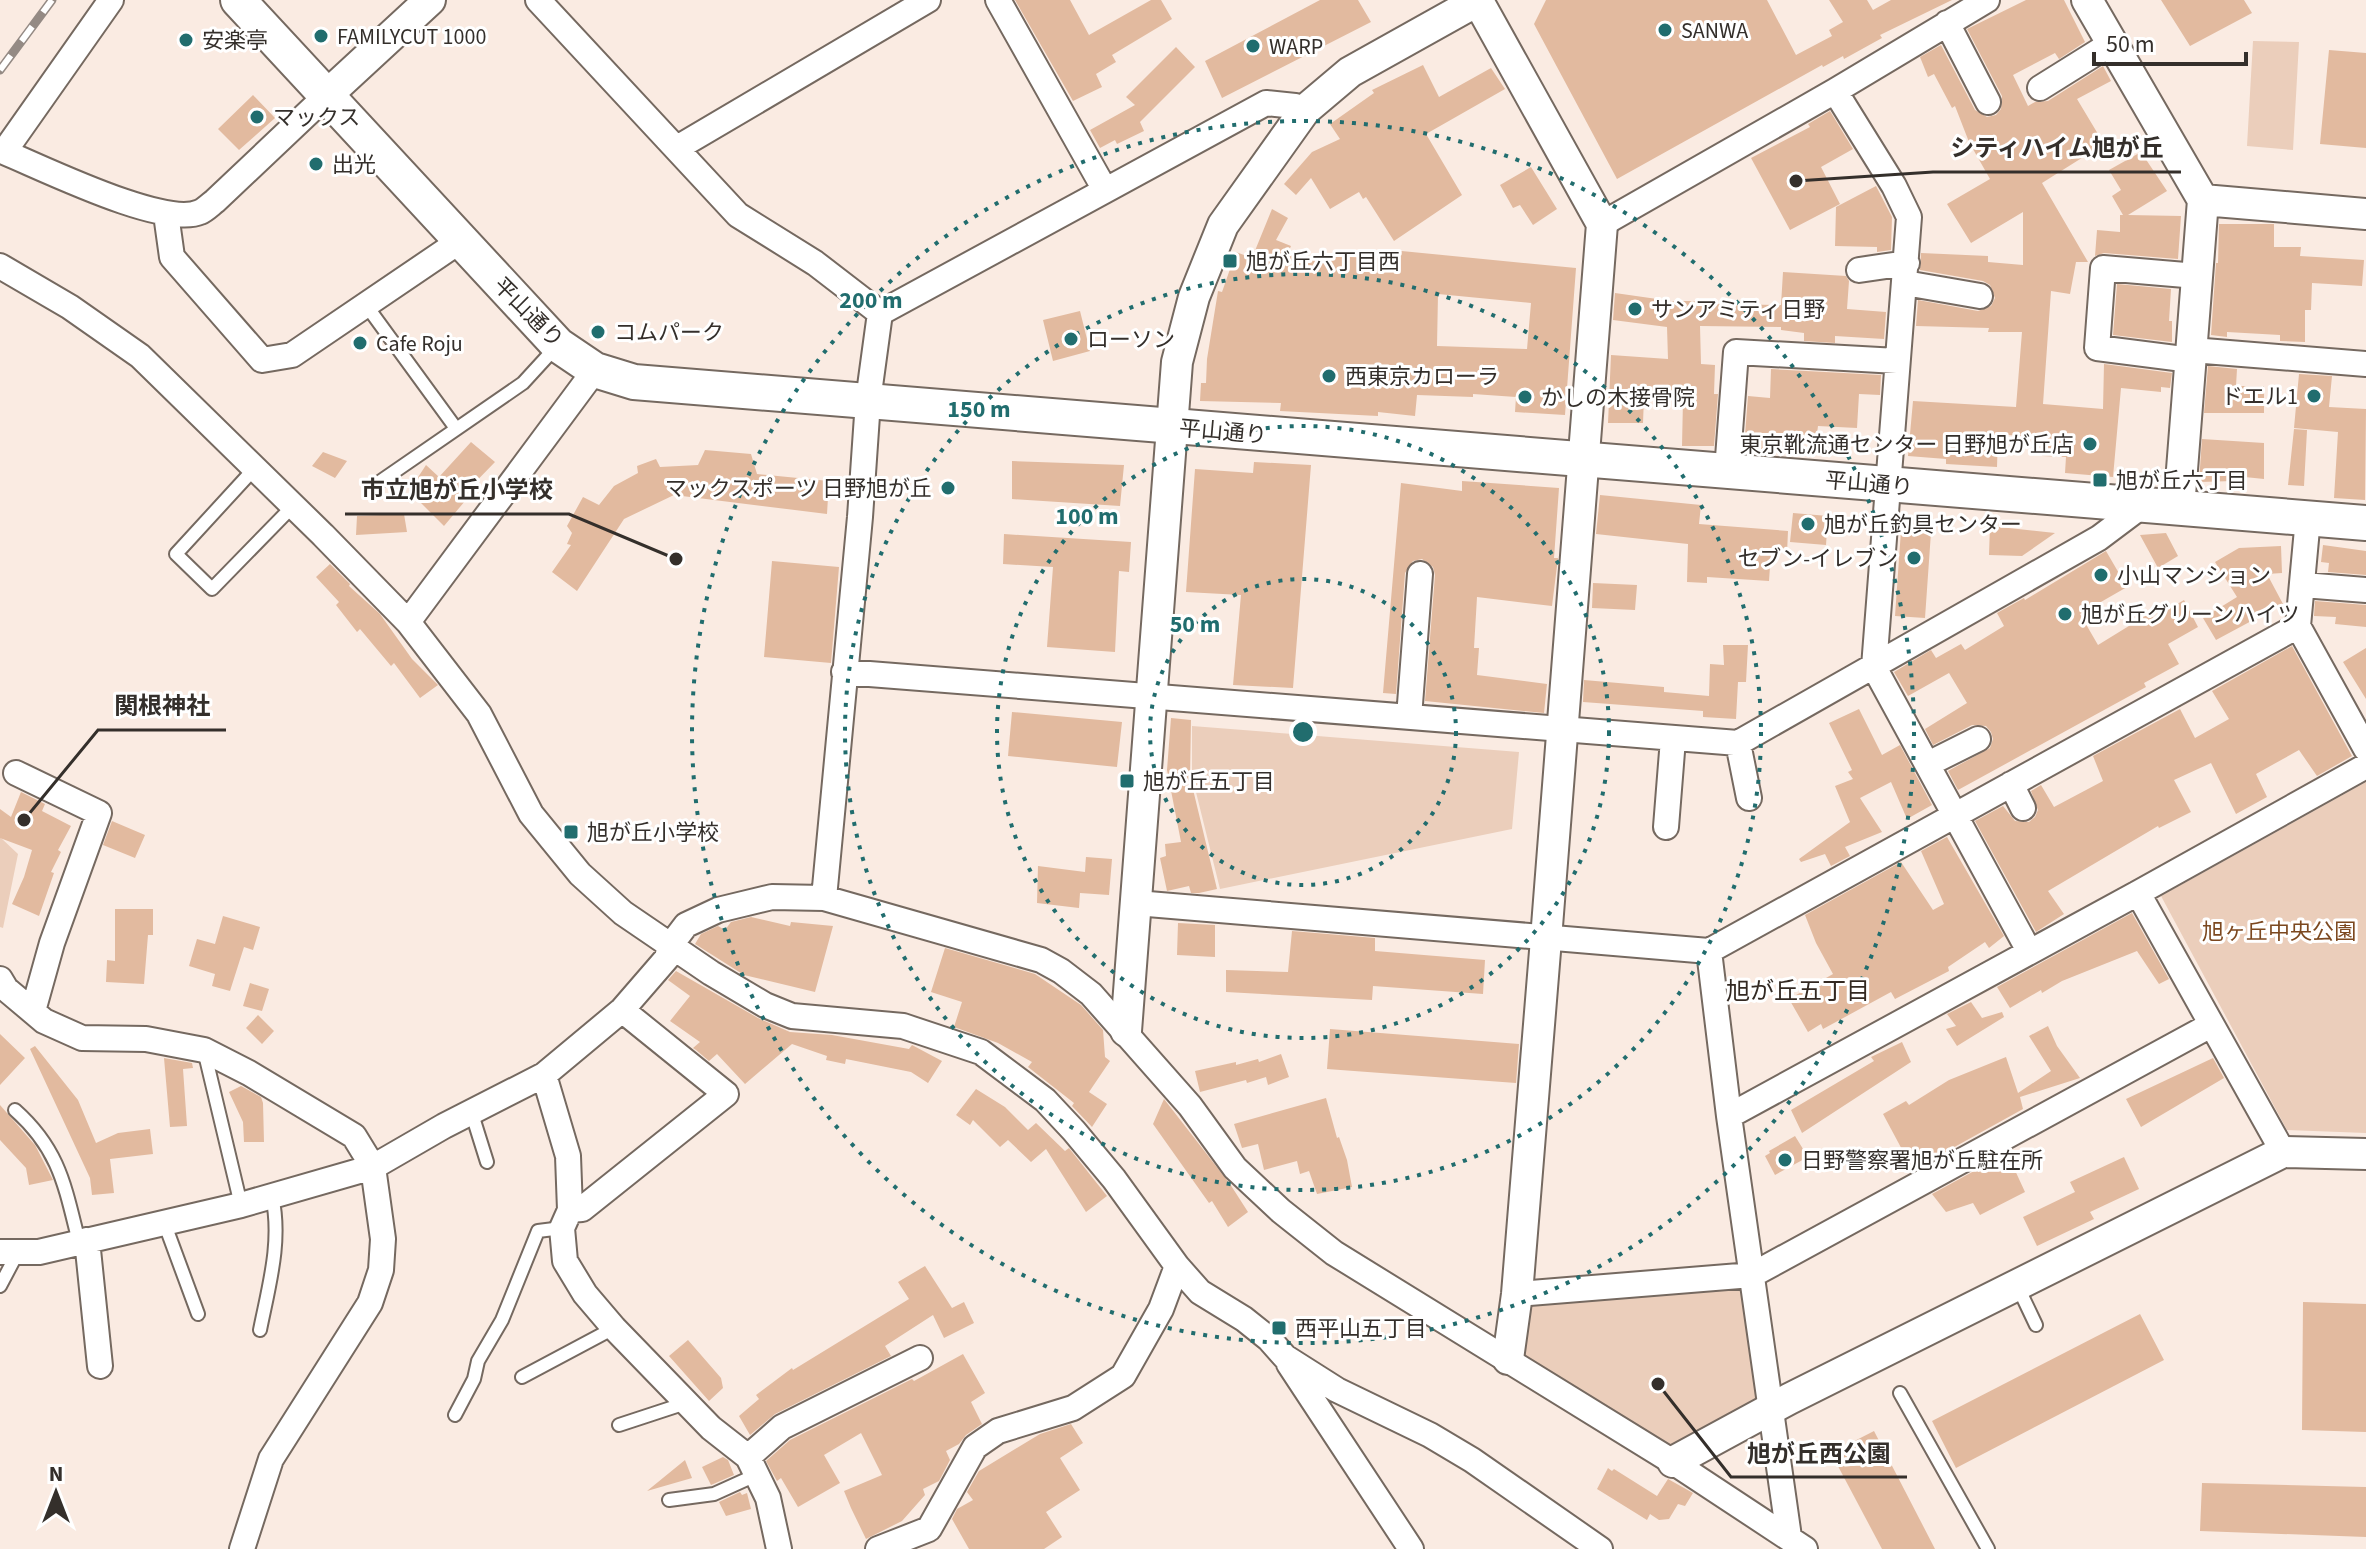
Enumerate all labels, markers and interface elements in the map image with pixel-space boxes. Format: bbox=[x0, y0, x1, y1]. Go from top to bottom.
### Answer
place label: SANWA bbox=[1681, 15, 1748, 47]
scale bar bbox=[2094, 16, 2246, 66]
place label: FAMILYCUT 1000 bbox=[337, 21, 486, 53]
marker: SANWA bbox=[1656, 21, 1674, 39]
place label: 安楽亭 bbox=[202, 25, 268, 57]
marker: FAMILYCUT 1000 bbox=[312, 27, 330, 45]
text: 50 m bbox=[2106, 27, 2155, 62]
marker: 安楽亭 bbox=[177, 31, 195, 49]
place label: WARP bbox=[1269, 31, 1323, 63]
marker: WARP bbox=[1244, 37, 1262, 55]
place label: マックス bbox=[273, 102, 360, 134]
marker: マックス bbox=[248, 108, 266, 126]
callout: シティハイム旭が丘 bbox=[1933, 124, 2181, 172]
text: シティハイム旭が丘 bbox=[1950, 131, 2164, 166]
place label: 出光 bbox=[332, 149, 376, 181]
marker: 出光 bbox=[307, 155, 325, 173]
place label: 旭が丘六丁目西 bbox=[1246, 246, 1400, 278]
marker: 旭が丘六丁目西 bbox=[1221, 252, 1239, 270]
street label: 平山通り bbox=[486, 270, 571, 355]
text: 200 m bbox=[839, 283, 903, 318]
place label: サンアミティ日野 bbox=[1651, 294, 1825, 326]
marker: サンアミティ日野 bbox=[1626, 300, 1644, 318]
place label: コムパーク bbox=[614, 317, 724, 349]
marker: コムパーク bbox=[589, 323, 607, 341]
place label: ローソン bbox=[1087, 324, 1175, 356]
place label: Cafe Roju bbox=[376, 328, 463, 360]
marker: ローソン bbox=[1062, 330, 1080, 348]
marker: Cafe Roju bbox=[351, 334, 369, 352]
place label: 西東京カローラ bbox=[1345, 361, 1499, 393]
marker: 西東京カローラ bbox=[1320, 367, 1338, 385]
place label: ドエル1 bbox=[2221, 381, 2298, 413]
place label: かしの木接骨院 bbox=[1541, 382, 1695, 414]
marker: ドエル1 bbox=[2305, 387, 2323, 405]
marker: かしの木接骨院 bbox=[1516, 388, 1534, 406]
text: 150 m bbox=[947, 392, 1011, 427]
street label: 平山通り bbox=[1178, 412, 1268, 452]
place label: 東京靴流通センター 日野旭が丘店 bbox=[1740, 429, 2074, 461]
marker: 東京靴流通センター 日野旭が丘店 bbox=[2081, 435, 2099, 453]
street label: 平山通り bbox=[1824, 464, 1914, 504]
place label: 旭が丘六丁目 bbox=[2116, 465, 2248, 497]
callout: 市立旭が丘小学校 bbox=[345, 466, 569, 514]
marker: 旭が丘六丁目 bbox=[2091, 471, 2109, 489]
text: 市立旭が丘小学校 bbox=[361, 473, 553, 508]
place label: マックスポーツ 日野旭が丘 bbox=[665, 473, 932, 505]
marker: マックスポーツ 日野旭が丘 bbox=[939, 479, 957, 497]
text: 100 m bbox=[1055, 499, 1119, 534]
place label: 旭が丘釣具センター bbox=[1824, 509, 2022, 541]
marker: 旭が丘釣具センター bbox=[1799, 515, 1817, 533]
place label: セブン-イレブン bbox=[1737, 543, 1898, 575]
marker: セブン-イレブン bbox=[1905, 549, 1923, 567]
place label: 小山マンション bbox=[2117, 560, 2271, 592]
marker: 小山マンション bbox=[2092, 566, 2110, 584]
place label: 旭が丘グリーンハイツ bbox=[2081, 599, 2299, 631]
marker: 旭が丘グリーンハイツ bbox=[2056, 605, 2074, 623]
text: 50 m bbox=[1170, 607, 1220, 642]
callout: 関根神社 bbox=[98, 682, 226, 730]
text: 関根神社 bbox=[114, 689, 210, 724]
centre of rings bbox=[1289, 718, 1317, 746]
place label: 旭が丘五丁目 bbox=[1143, 766, 1275, 798]
marker: 旭が丘五丁目 bbox=[1118, 772, 1136, 790]
place label: 旭が丘小学校 bbox=[587, 817, 719, 849]
marker: 旭が丘小学校 bbox=[562, 823, 580, 841]
park label: 旭ヶ丘中央公園 bbox=[2202, 916, 2356, 948]
district label: 旭が丘五丁目 bbox=[1726, 974, 1870, 1009]
place label: 日野警察署旭が丘駐在所 bbox=[1801, 1145, 2043, 1177]
marker: 日野警察署旭が丘駐在所 bbox=[1776, 1151, 1794, 1169]
place label: 西平山五丁目 bbox=[1295, 1313, 1427, 1345]
marker: 西平山五丁目 bbox=[1270, 1319, 1288, 1337]
callout: 旭が丘西公園 bbox=[1731, 1429, 1907, 1477]
text: 旭が丘西公園 bbox=[1747, 1437, 1891, 1472]
north arrow bbox=[16, 1453, 96, 1533]
text: N bbox=[49, 1458, 63, 1490]

